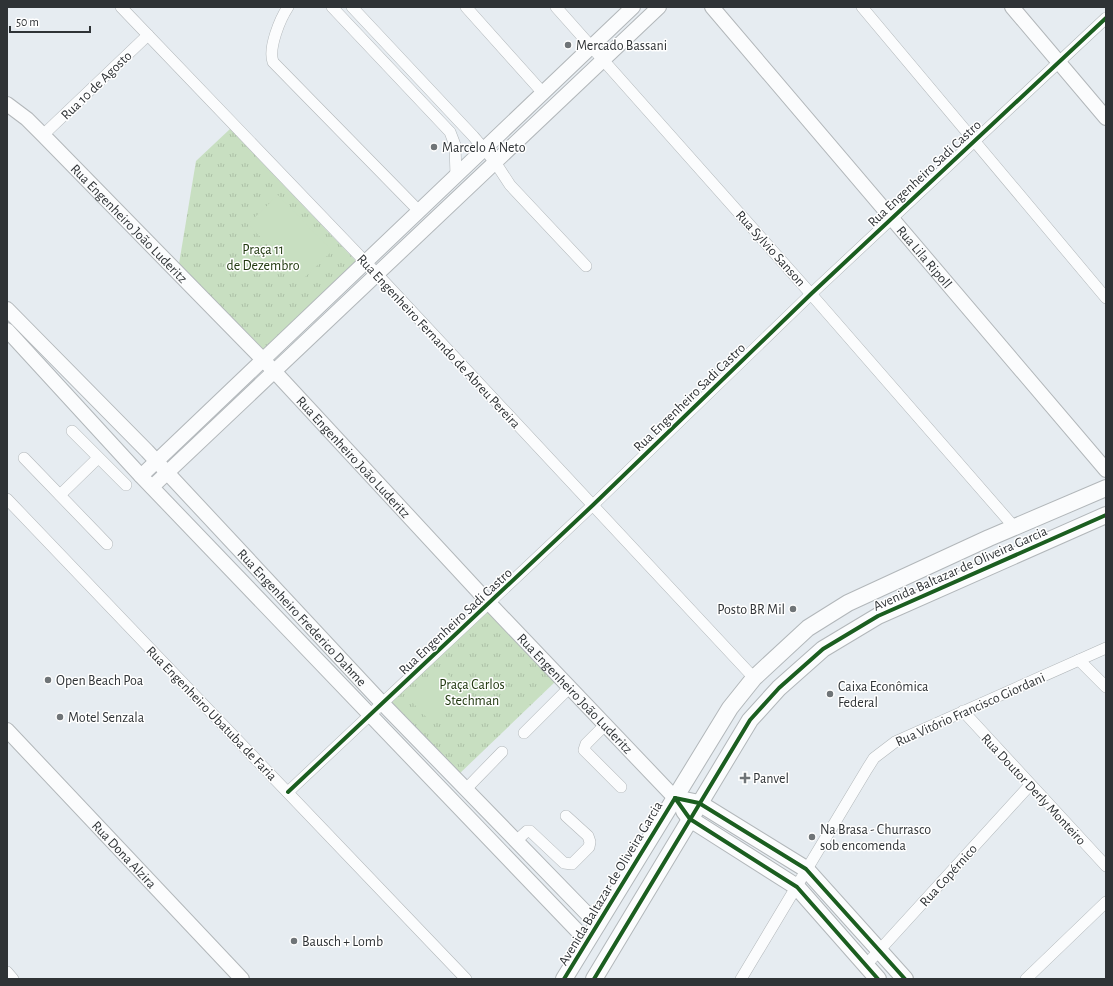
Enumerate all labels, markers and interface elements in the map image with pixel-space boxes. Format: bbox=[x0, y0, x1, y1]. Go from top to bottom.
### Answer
scale bar bbox=[10, 8, 90, 34]
text: 50 m bbox=[16, 16, 39, 28]
place label: Mercado Bassani bbox=[576, 39, 667, 53]
marker: Mercado Bassani bbox=[563, 40, 573, 50]
street label: Rua 10 de Agosto bbox=[59, 49, 135, 123]
street label: Rua Engenheiro Sadi Castro bbox=[865, 118, 984, 230]
place label: Marcelo A Neto bbox=[442, 141, 526, 155]
marker: Marcelo A Neto bbox=[429, 142, 439, 152]
street label: Rua Engenheiro João Luderitz bbox=[68, 162, 190, 286]
street label: Rua Sylvio Sanson bbox=[733, 208, 808, 289]
street label: Rua Lila Ripoll bbox=[894, 224, 954, 291]
park label: Praça 11 de Dezembro bbox=[226, 243, 300, 273]
street label: Rua Engenheiro Fernando de Abreu Pereira bbox=[354, 252, 523, 432]
street label: Rua Engenheiro Sadi Castro bbox=[631, 341, 748, 455]
street label: Rua Engenheiro João Luderitz bbox=[293, 394, 413, 521]
street label: Avenida Baltazar de Oliveira Garcia bbox=[871, 524, 1050, 614]
street label: Rua Engenheiro Frederico Dahme bbox=[234, 547, 369, 689]
street label: Rua Engenheiro Sadi Castro bbox=[396, 566, 515, 678]
place label: Posto BR Mil bbox=[717, 603, 785, 617]
marker: Posto BR Mil bbox=[788, 604, 798, 614]
street label: Rua Engenheiro João Luderitz bbox=[514, 631, 635, 757]
street label: Rua Engenheiro Ubatuba de Faria bbox=[143, 644, 280, 784]
street label: Rua Vitório Francisco Giordani bbox=[894, 671, 1047, 749]
place label: Open Beach Poa bbox=[56, 674, 144, 688]
marker: Open Beach Poa bbox=[43, 675, 53, 685]
park label: Praça Carlos Stechman bbox=[439, 678, 505, 708]
place label: Caixa Econômica Federal bbox=[838, 680, 929, 710]
marker: Caixa Econômica Federal bbox=[825, 689, 835, 699]
place label: Motel Senzala bbox=[68, 711, 145, 725]
marker: Motel Senzala bbox=[55, 712, 65, 722]
street label: Rua Doutor Derly Monteiro bbox=[978, 731, 1088, 848]
place label: Panvel bbox=[753, 772, 789, 786]
marker: Panvel bbox=[740, 773, 750, 783]
street label: Avenida Baltazar de Oliveira Garcia bbox=[556, 799, 666, 968]
street label: Rua Dona Alzira bbox=[89, 819, 159, 892]
place label: Na Brasa - Churrasco sob encomenda bbox=[820, 823, 931, 853]
marker: Na Brasa - Churrasco sob encomenda bbox=[807, 832, 817, 842]
street label: Rua Copérnico bbox=[917, 842, 980, 909]
place label: Bausch + Lomb bbox=[302, 935, 383, 949]
marker: Bausch + Lomb bbox=[289, 936, 299, 946]

